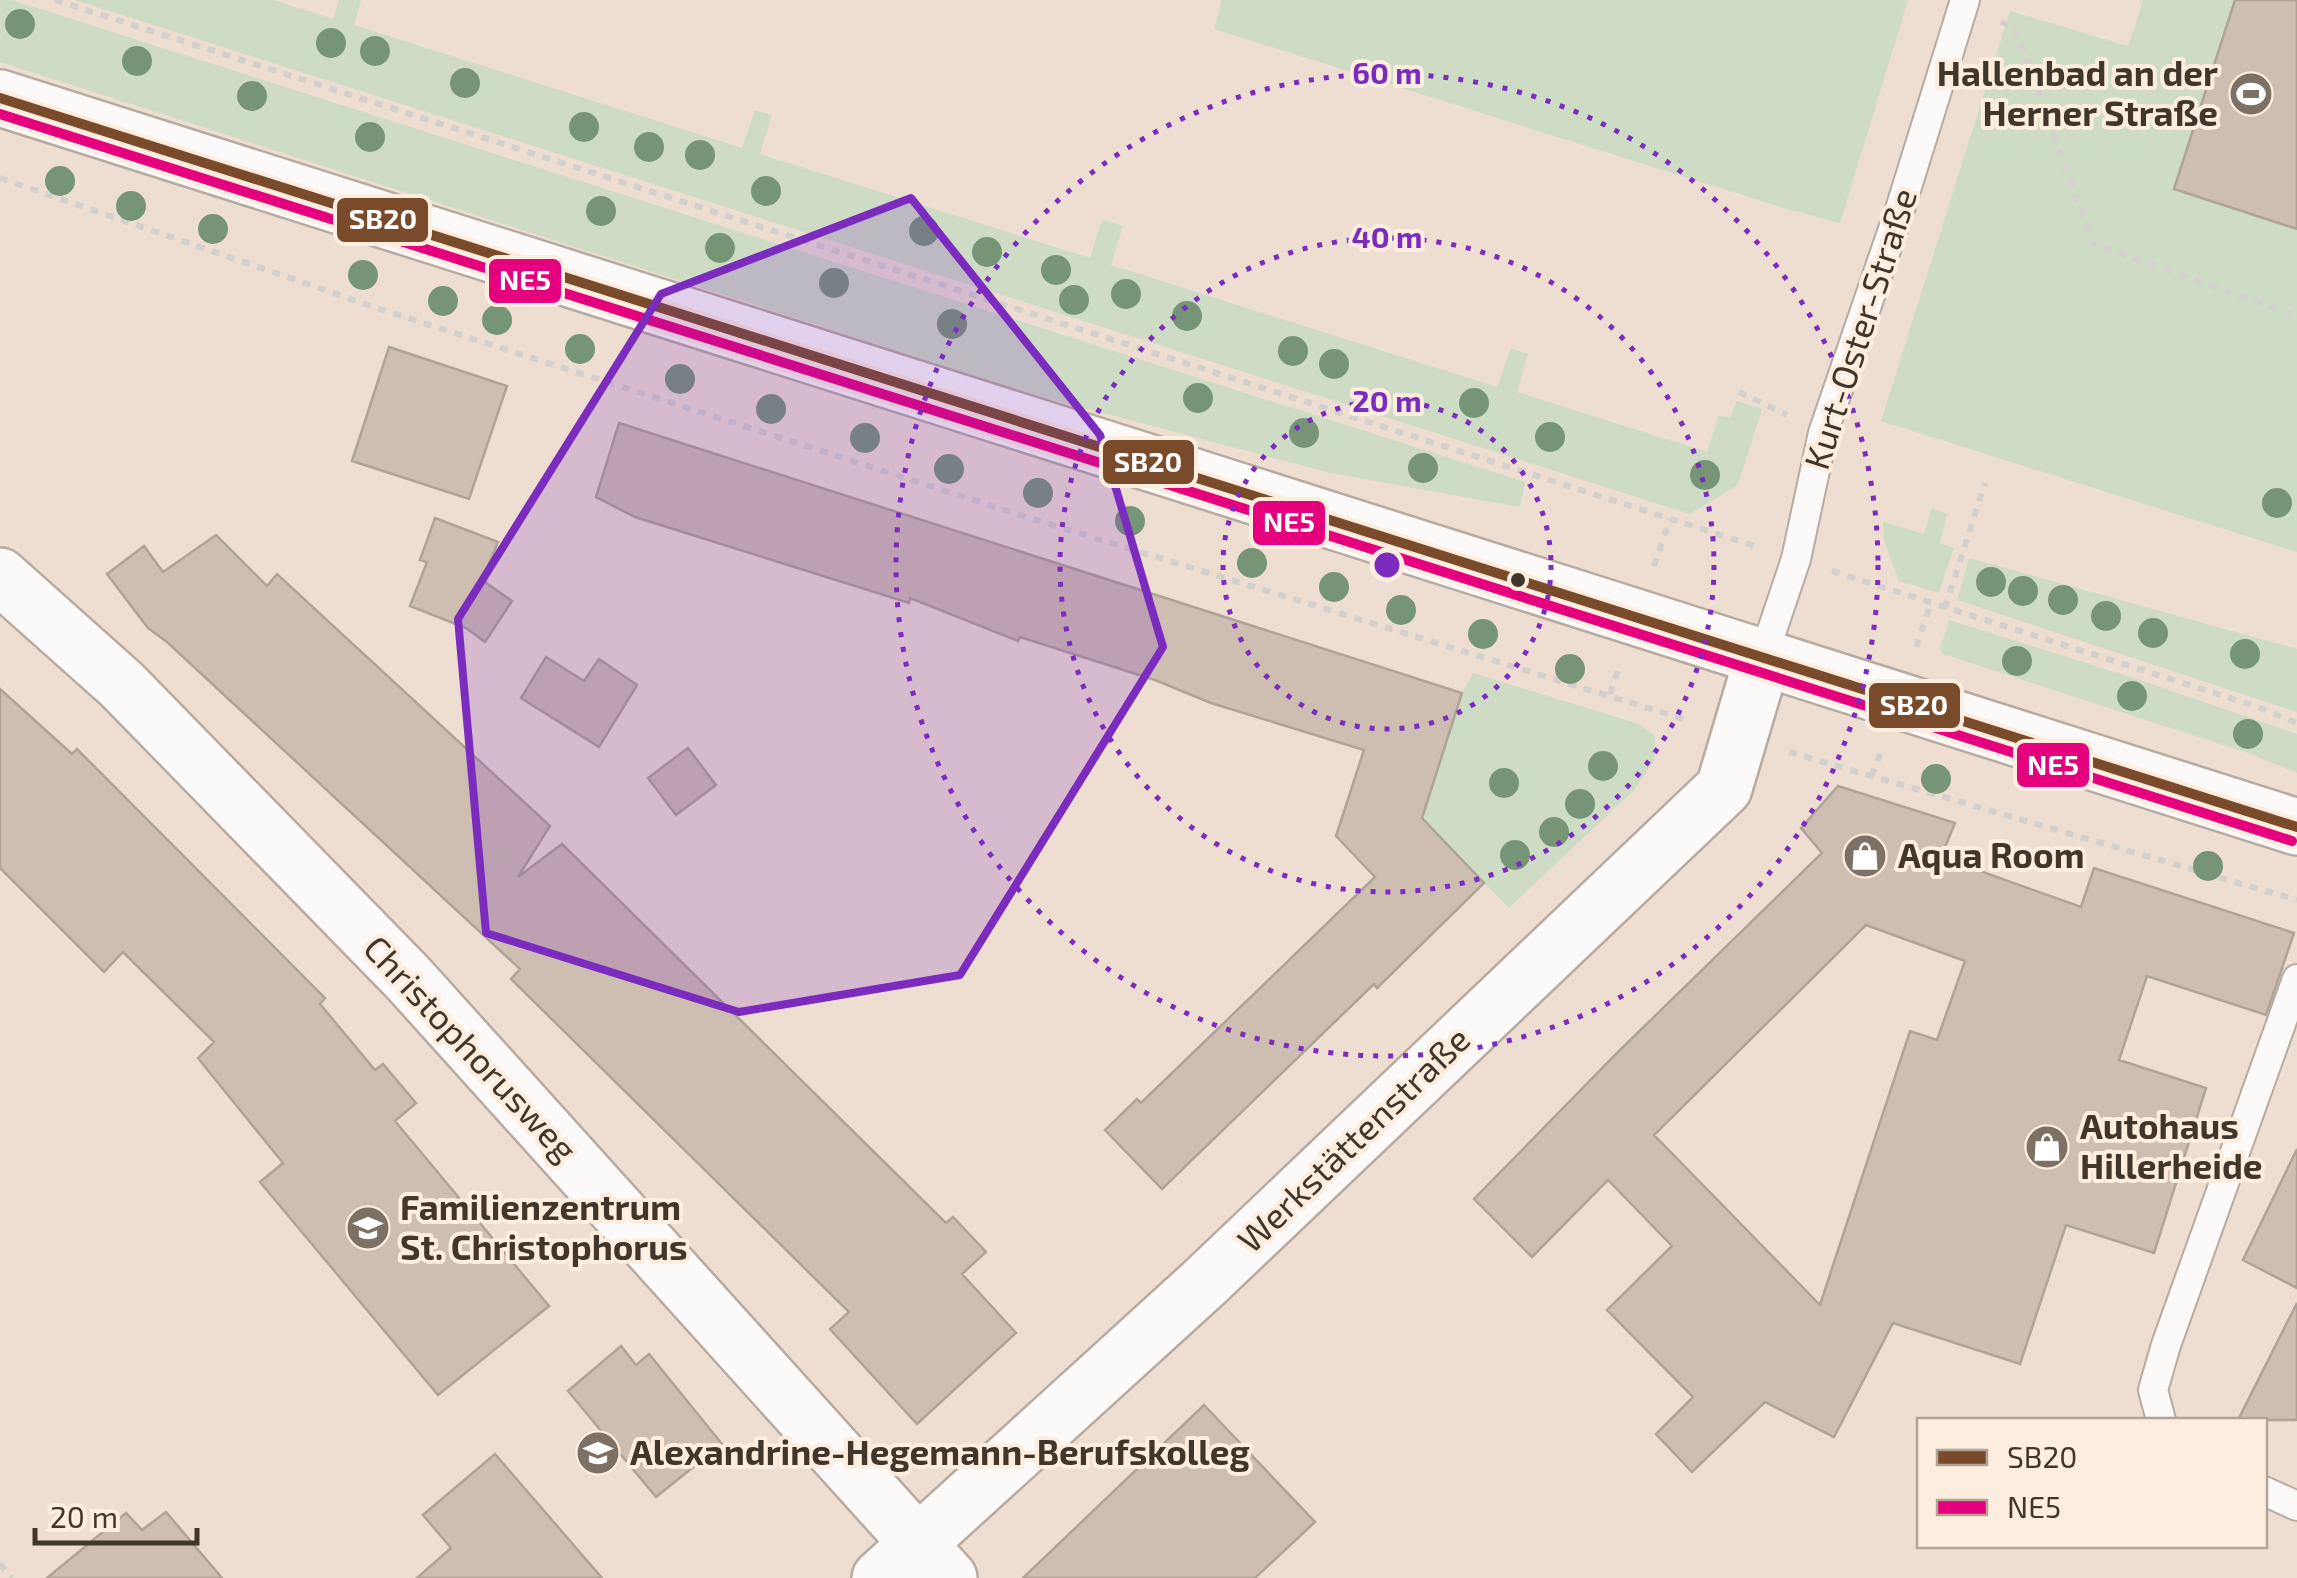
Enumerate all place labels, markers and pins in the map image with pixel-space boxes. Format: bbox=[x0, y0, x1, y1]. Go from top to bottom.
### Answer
place label: Hallenbad an der Herner Straße bbox=[1937, 51, 2218, 133]
sports icon: Hallenbad an der Herner Straße bbox=[2228, 71, 2274, 117]
centre of rings bbox=[1369, 547, 1405, 583]
unlabelled marker bbox=[1508, 570, 1528, 590]
shop icon: Aqua Room bbox=[1842, 833, 1888, 879]
place label: Aqua Room bbox=[1898, 833, 2085, 875]
place label: Autohaus Hillerheide bbox=[2080, 1104, 2263, 1186]
shop icon: Autohaus Hillerheide bbox=[2024, 1124, 2070, 1170]
place label: Familienzentrum St. Christophorus bbox=[400, 1185, 688, 1267]
school or university icon: Familienzentrum St. Christophorus bbox=[345, 1205, 391, 1251]
school or university icon: Alexandrine-Hegemann-Berufskolleg bbox=[575, 1430, 621, 1476]
place label: Alexandrine-Hegemann-Berufskolleg bbox=[630, 1430, 1250, 1472]

